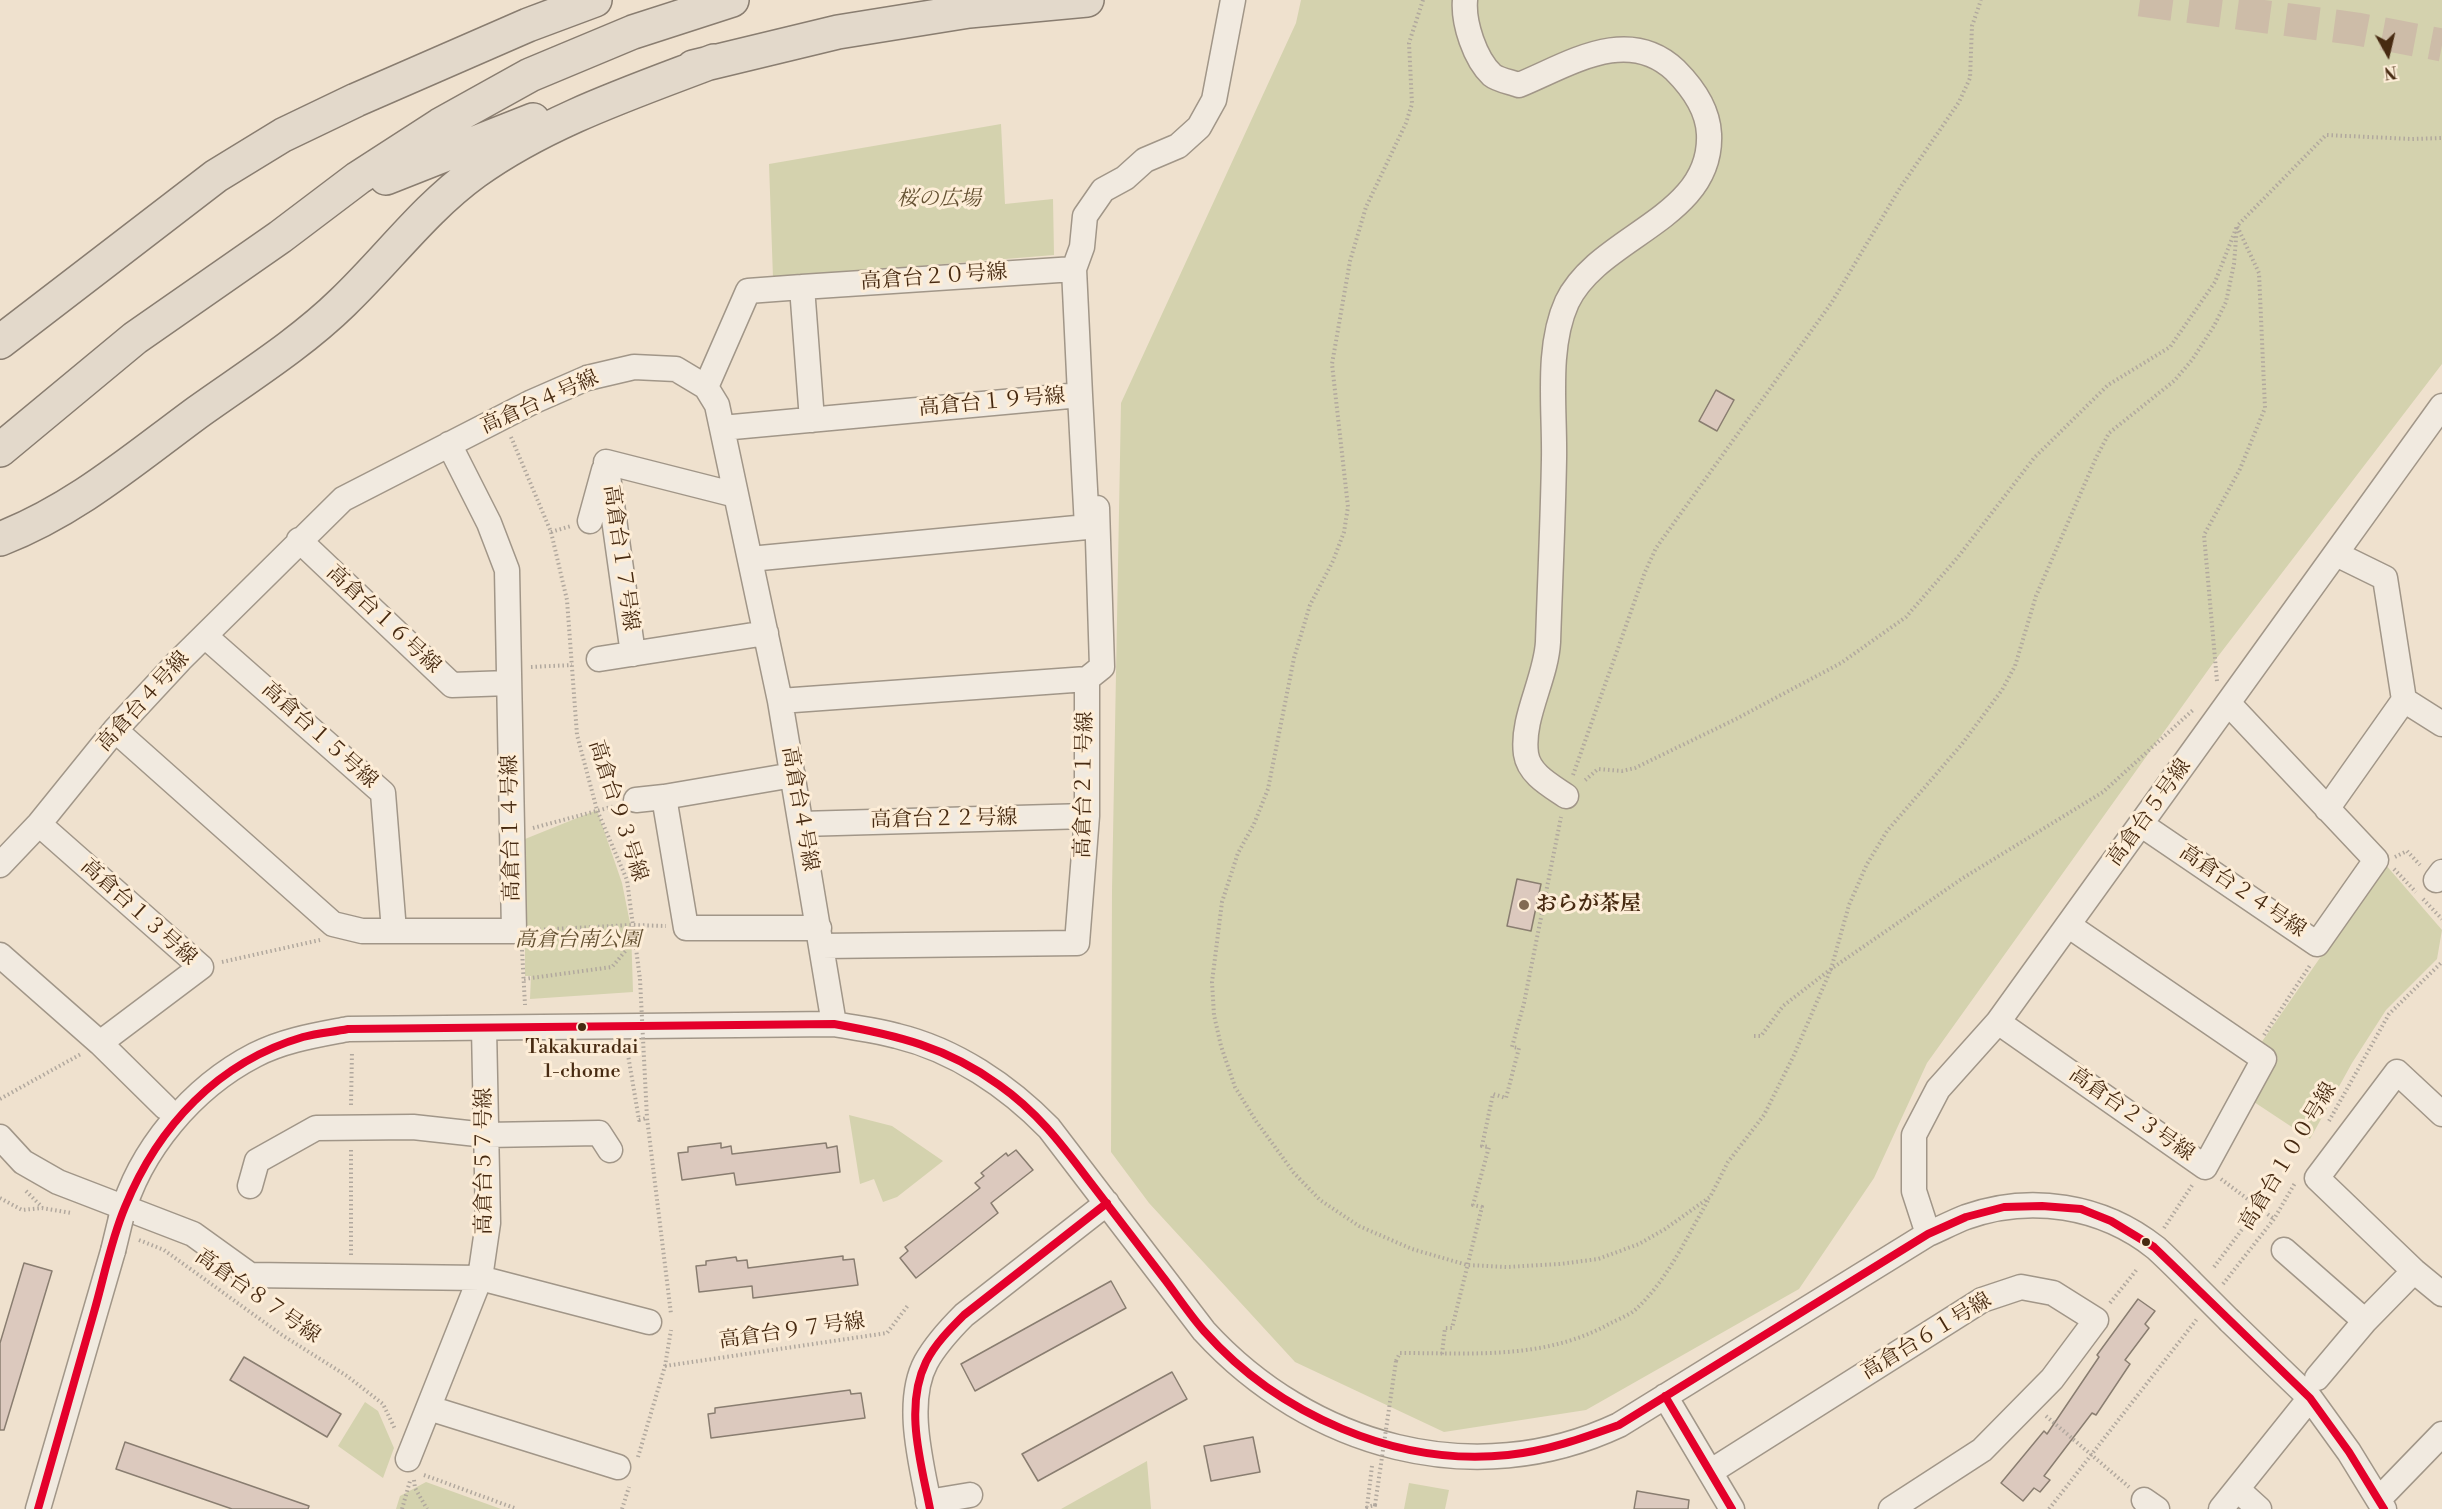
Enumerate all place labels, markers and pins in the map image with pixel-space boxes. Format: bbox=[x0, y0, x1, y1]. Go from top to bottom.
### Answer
place label: おらが茶屋 bbox=[1536, 892, 1641, 918]
marker: おらが茶屋 bbox=[1517, 898, 1531, 912]
marker: Takakuradai 1-chome bbox=[576, 1021, 588, 1033]
place label: Takakuradai 1-chome bbox=[525, 1036, 639, 1083]
unlabelled marker bbox=[2140, 1236, 2152, 1248]

